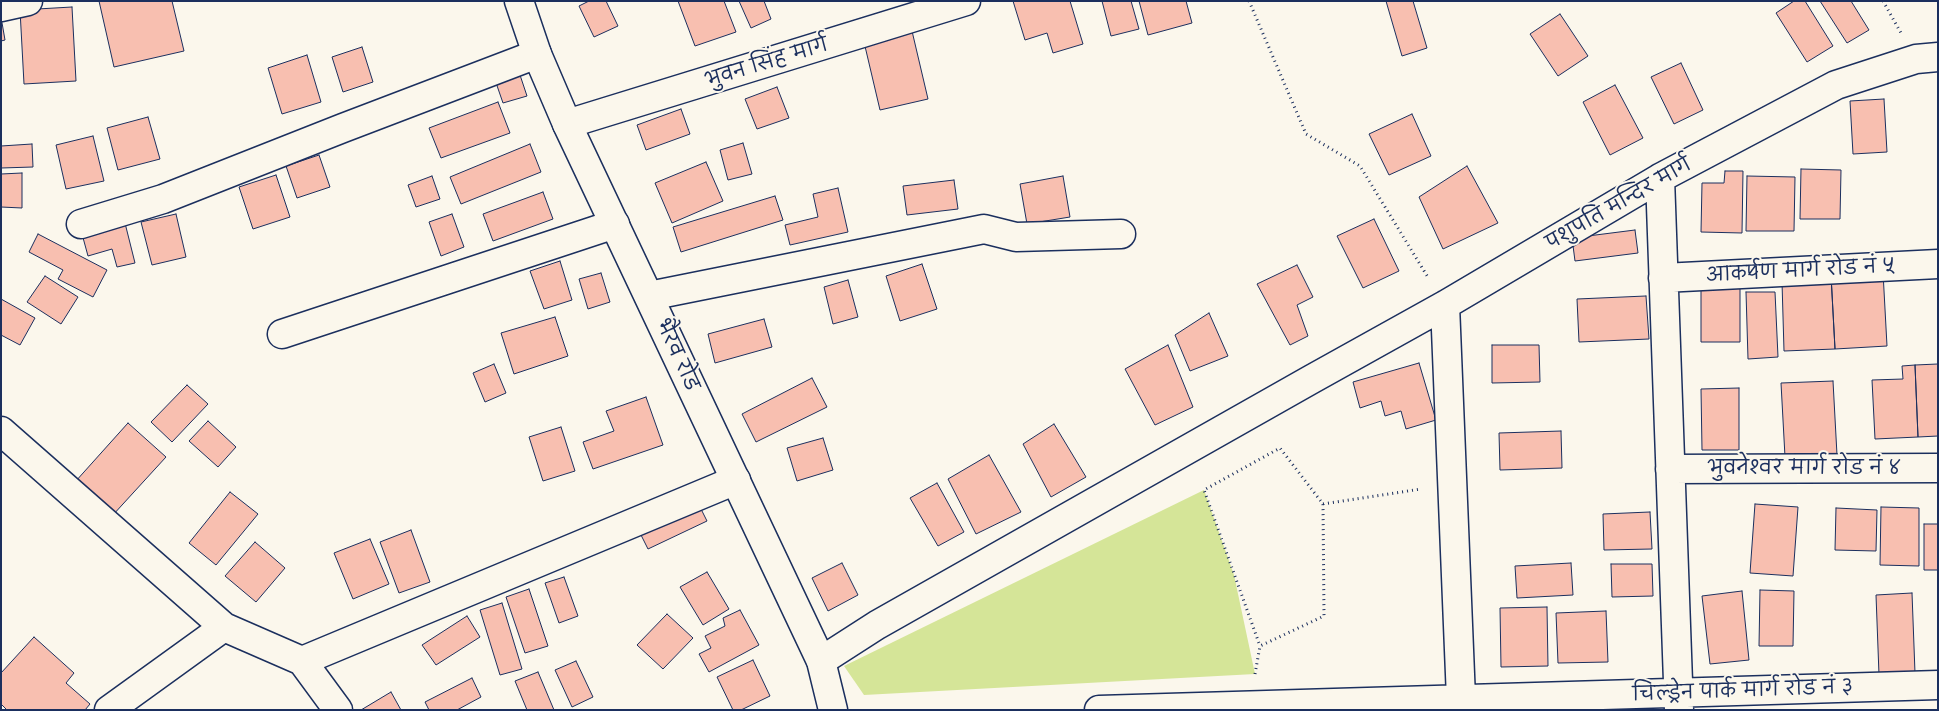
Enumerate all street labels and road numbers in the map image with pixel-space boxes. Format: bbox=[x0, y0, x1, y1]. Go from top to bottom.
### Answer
street label: भुवन सिंह मार्ग bbox=[703, 34, 831, 92]
street label: पशुपति मन्दिर मार्ग bbox=[1542, 153, 1696, 255]
street label: आकर्षण मार्ग रोड नं ५ bbox=[1705, 255, 1895, 287]
street label: भैरव रोड bbox=[651, 316, 703, 394]
street label: भुवनेश्वर मार्ग रोड नं ४ bbox=[1708, 458, 1900, 480]
street label: चिल्ड्रेन पार्क मार्ग रोड नं ३ bbox=[1632, 676, 1854, 706]

